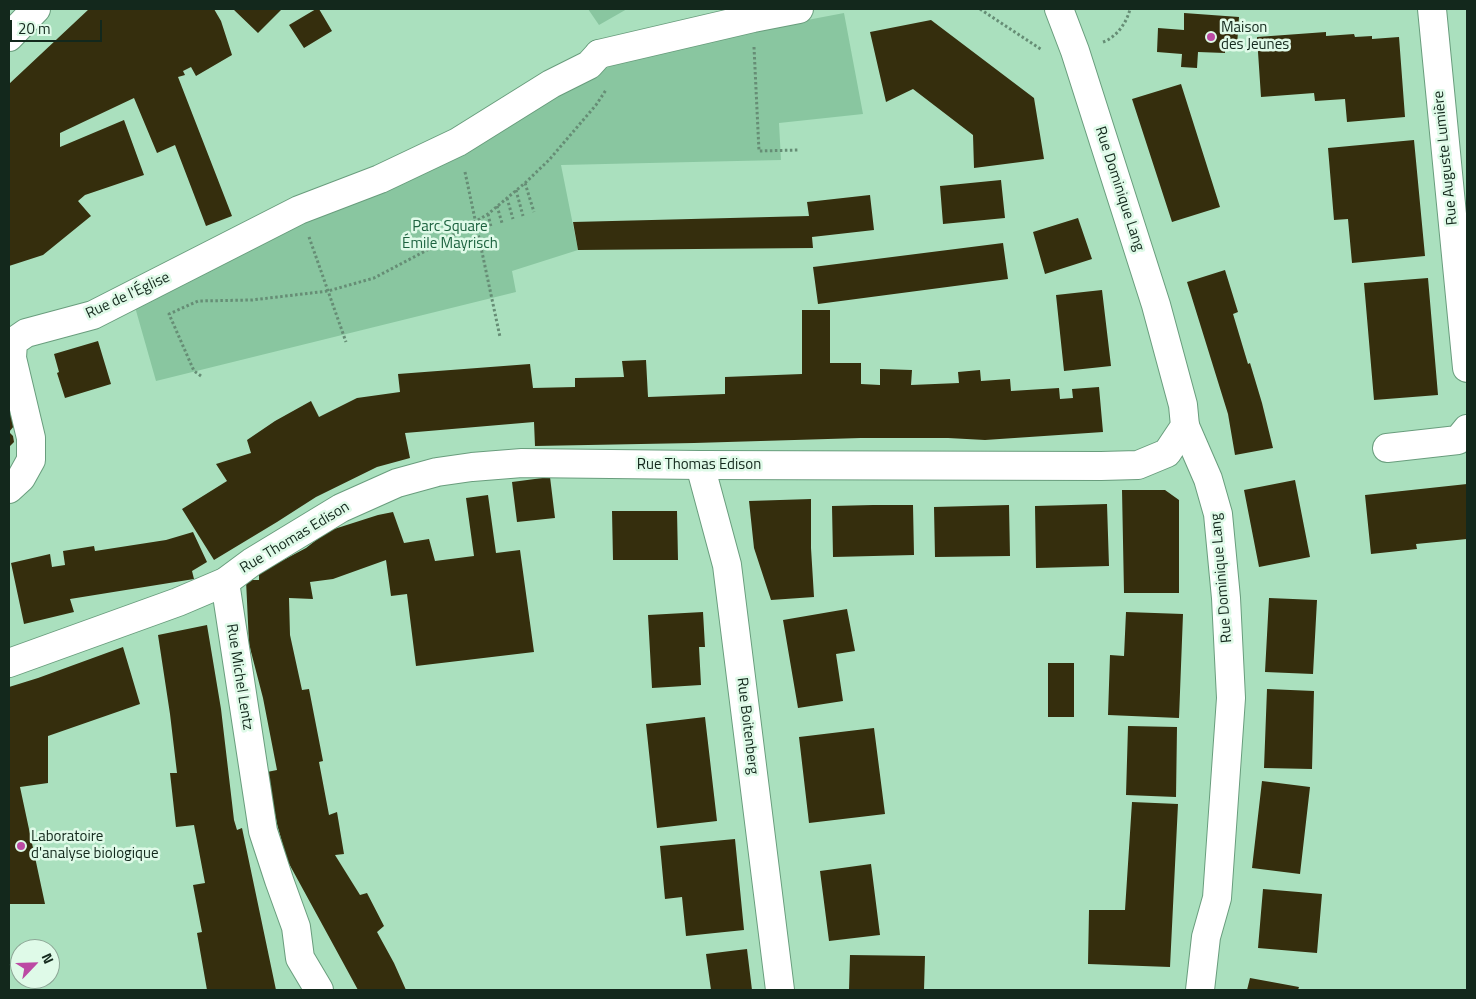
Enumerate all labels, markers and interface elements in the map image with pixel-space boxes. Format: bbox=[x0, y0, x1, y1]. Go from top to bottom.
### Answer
scale bar bbox=[12, 10, 105, 42]
text: 20 m bbox=[18, 17, 51, 40]
place label: Maison des Jeunes bbox=[1221, 19, 1289, 54]
marker: Maison des Jeunes bbox=[1205, 31, 1217, 43]
street label: Rue Auguste Lumière bbox=[1430, 90, 1462, 226]
street label: Rue Dominique Lang bbox=[1090, 124, 1148, 254]
park label: Parc Square Émile Mayrisch bbox=[402, 218, 498, 253]
street label: Rue de l'Église bbox=[83, 269, 173, 323]
street label: Rue Thomas Edison bbox=[637, 456, 761, 474]
street label: Rue Thomas Edison bbox=[237, 498, 353, 578]
street label: Rue Dominique Lang bbox=[1207, 512, 1237, 644]
street label: Rue Michel Lentz bbox=[222, 622, 256, 732]
street label: Rue Boitenberg bbox=[732, 676, 762, 776]
place label: Laboratoire d'analyse biologique bbox=[31, 828, 158, 863]
marker: Laboratoire d'analyse biologique bbox=[15, 840, 27, 852]
north arrow bbox=[10, 939, 60, 989]
text: N bbox=[37, 949, 60, 967]

